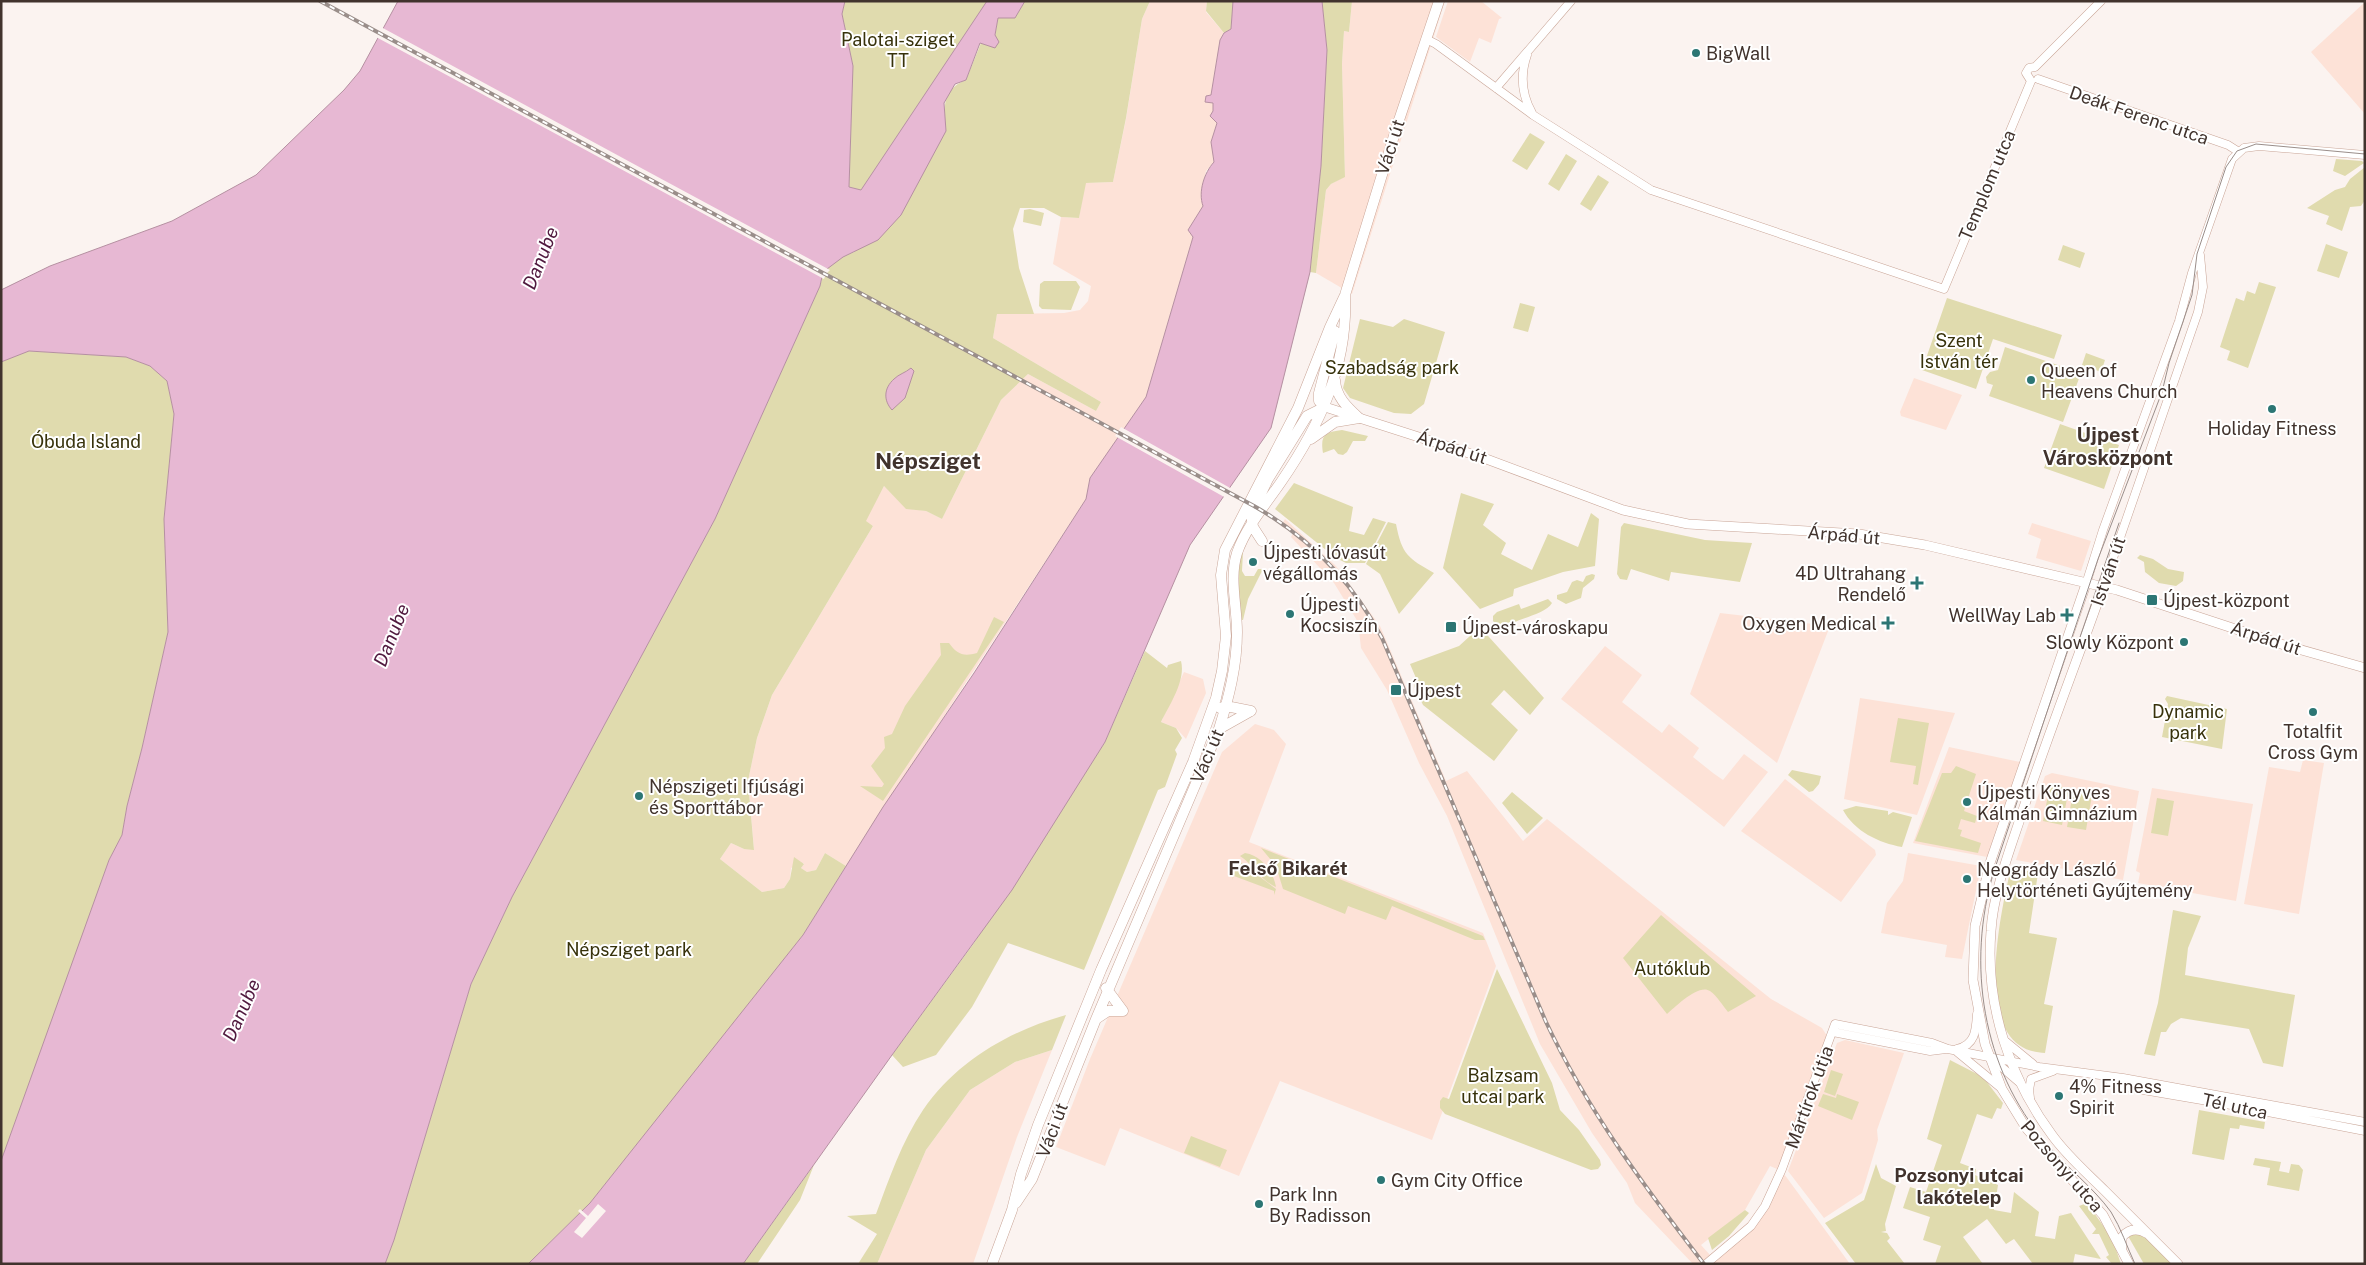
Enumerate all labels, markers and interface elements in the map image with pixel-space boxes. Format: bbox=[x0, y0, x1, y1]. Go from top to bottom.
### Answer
park label: Palotai-sziget TT bbox=[841, 29, 955, 71]
place label: BigWall bbox=[1706, 43, 1771, 64]
marker: BigWall bbox=[1690, 47, 1702, 59]
street label: Deák Ferenc utca bbox=[2067, 81, 2211, 149]
street label: Váci út bbox=[1371, 117, 1409, 177]
street label: Templom utca bbox=[1954, 127, 2020, 243]
water label: Danube bbox=[518, 223, 562, 293]
park label: Szent István tér bbox=[1920, 330, 1998, 372]
park label: Szabadság park bbox=[1325, 357, 1459, 378]
place label: Queen of Heavens Church bbox=[2041, 360, 2177, 402]
marker: Queen of Heavens Church bbox=[2025, 374, 2037, 386]
marker: Holiday Fitness bbox=[2266, 403, 2278, 415]
place label: Holiday Fitness bbox=[2208, 418, 2336, 439]
district label: Újpest Városközpont bbox=[2043, 422, 2173, 470]
street label: Árpád út bbox=[1414, 425, 1490, 468]
park label: Óbuda Island bbox=[31, 430, 141, 452]
district label: Népsziget bbox=[875, 448, 981, 474]
street label: Árpád út bbox=[1807, 520, 1881, 549]
street label: István út bbox=[2086, 534, 2130, 608]
place label: Újpesti lóvasút végállomás bbox=[1263, 541, 1386, 584]
marker: Újpesti lóvasút végállomás bbox=[1247, 556, 1259, 568]
place label: 4D Ultrahang Rendelő bbox=[1795, 563, 1906, 605]
marker: 4D Ultrahang Rendelő bbox=[1910, 576, 1924, 590]
place label: Újpest-központ bbox=[2163, 589, 2290, 611]
place label: Újpesti Kocsiszín bbox=[1300, 593, 1378, 636]
marker: Újpest-központ bbox=[2145, 593, 2159, 607]
water label: Danube bbox=[369, 600, 413, 670]
place label: WellWay Lab bbox=[1948, 605, 2056, 626]
marker: Újpesti Kocsiszín bbox=[1284, 608, 1296, 620]
marker: WellWay Lab bbox=[2060, 608, 2074, 622]
place label: Oxygen Medical bbox=[1742, 613, 1877, 634]
place label: Újpest-városkapu bbox=[1462, 616, 1608, 638]
marker: Oxygen Medical bbox=[1881, 616, 1895, 630]
street label: Árpád út bbox=[2228, 616, 2304, 659]
marker: Újpest-városkapu bbox=[1444, 620, 1458, 634]
place label: Slowly Központ bbox=[2046, 632, 2174, 653]
marker: Slowly Központ bbox=[2178, 636, 2190, 648]
place label: Újpest bbox=[1407, 679, 1461, 701]
marker: Újpest bbox=[1389, 683, 1403, 697]
park label: Dynamic park bbox=[2152, 701, 2224, 743]
marker: Totalfit Cross Gym bbox=[2307, 706, 2319, 718]
place label: Totalfit Cross Gym bbox=[2268, 721, 2358, 763]
street label: Váci út bbox=[1186, 726, 1228, 786]
place label: Népszigeti Ifjúsági és Sporttábor bbox=[649, 776, 804, 818]
place label: Újpesti Könyves Kálmán Gimnázium bbox=[1977, 781, 2138, 824]
marker: Népszigeti Ifjúsági és Sporttábor bbox=[633, 790, 645, 802]
marker: Újpesti Könyves Kálmán Gimnázium bbox=[1961, 796, 1973, 808]
district label: Felső Bikarét bbox=[1228, 857, 1348, 879]
place label: Neogrády László Helytörténeti Gyűjtemény bbox=[1977, 859, 2193, 901]
marker: Neogrády László Helytörténeti Gyűjtemény bbox=[1961, 873, 1973, 885]
park label: Népsziget park bbox=[566, 939, 692, 960]
park label: Autóklub bbox=[1634, 958, 1710, 979]
water label: Danube bbox=[218, 976, 264, 1044]
street label: Mártírok útja bbox=[1781, 1043, 1837, 1151]
park label: Balzsam utcai park bbox=[1461, 1065, 1545, 1107]
place label: 4% Fitness Spirit bbox=[2069, 1076, 2162, 1118]
street label: Tél utca bbox=[2200, 1089, 2270, 1123]
marker: 4% Fitness Spirit bbox=[2053, 1090, 2065, 1102]
street label: Váci út bbox=[1032, 1100, 1072, 1160]
street label: Pozsonyi utca bbox=[2016, 1116, 2108, 1216]
district label: Pozsonyi utcai lakótelep bbox=[1894, 1164, 2024, 1208]
place label: Gym City Office bbox=[1391, 1170, 1523, 1191]
marker: Gym City Office bbox=[1375, 1174, 1387, 1186]
place label: Park Inn By Radisson bbox=[1269, 1184, 1371, 1226]
marker: Park Inn By Radisson bbox=[1253, 1198, 1265, 1210]

